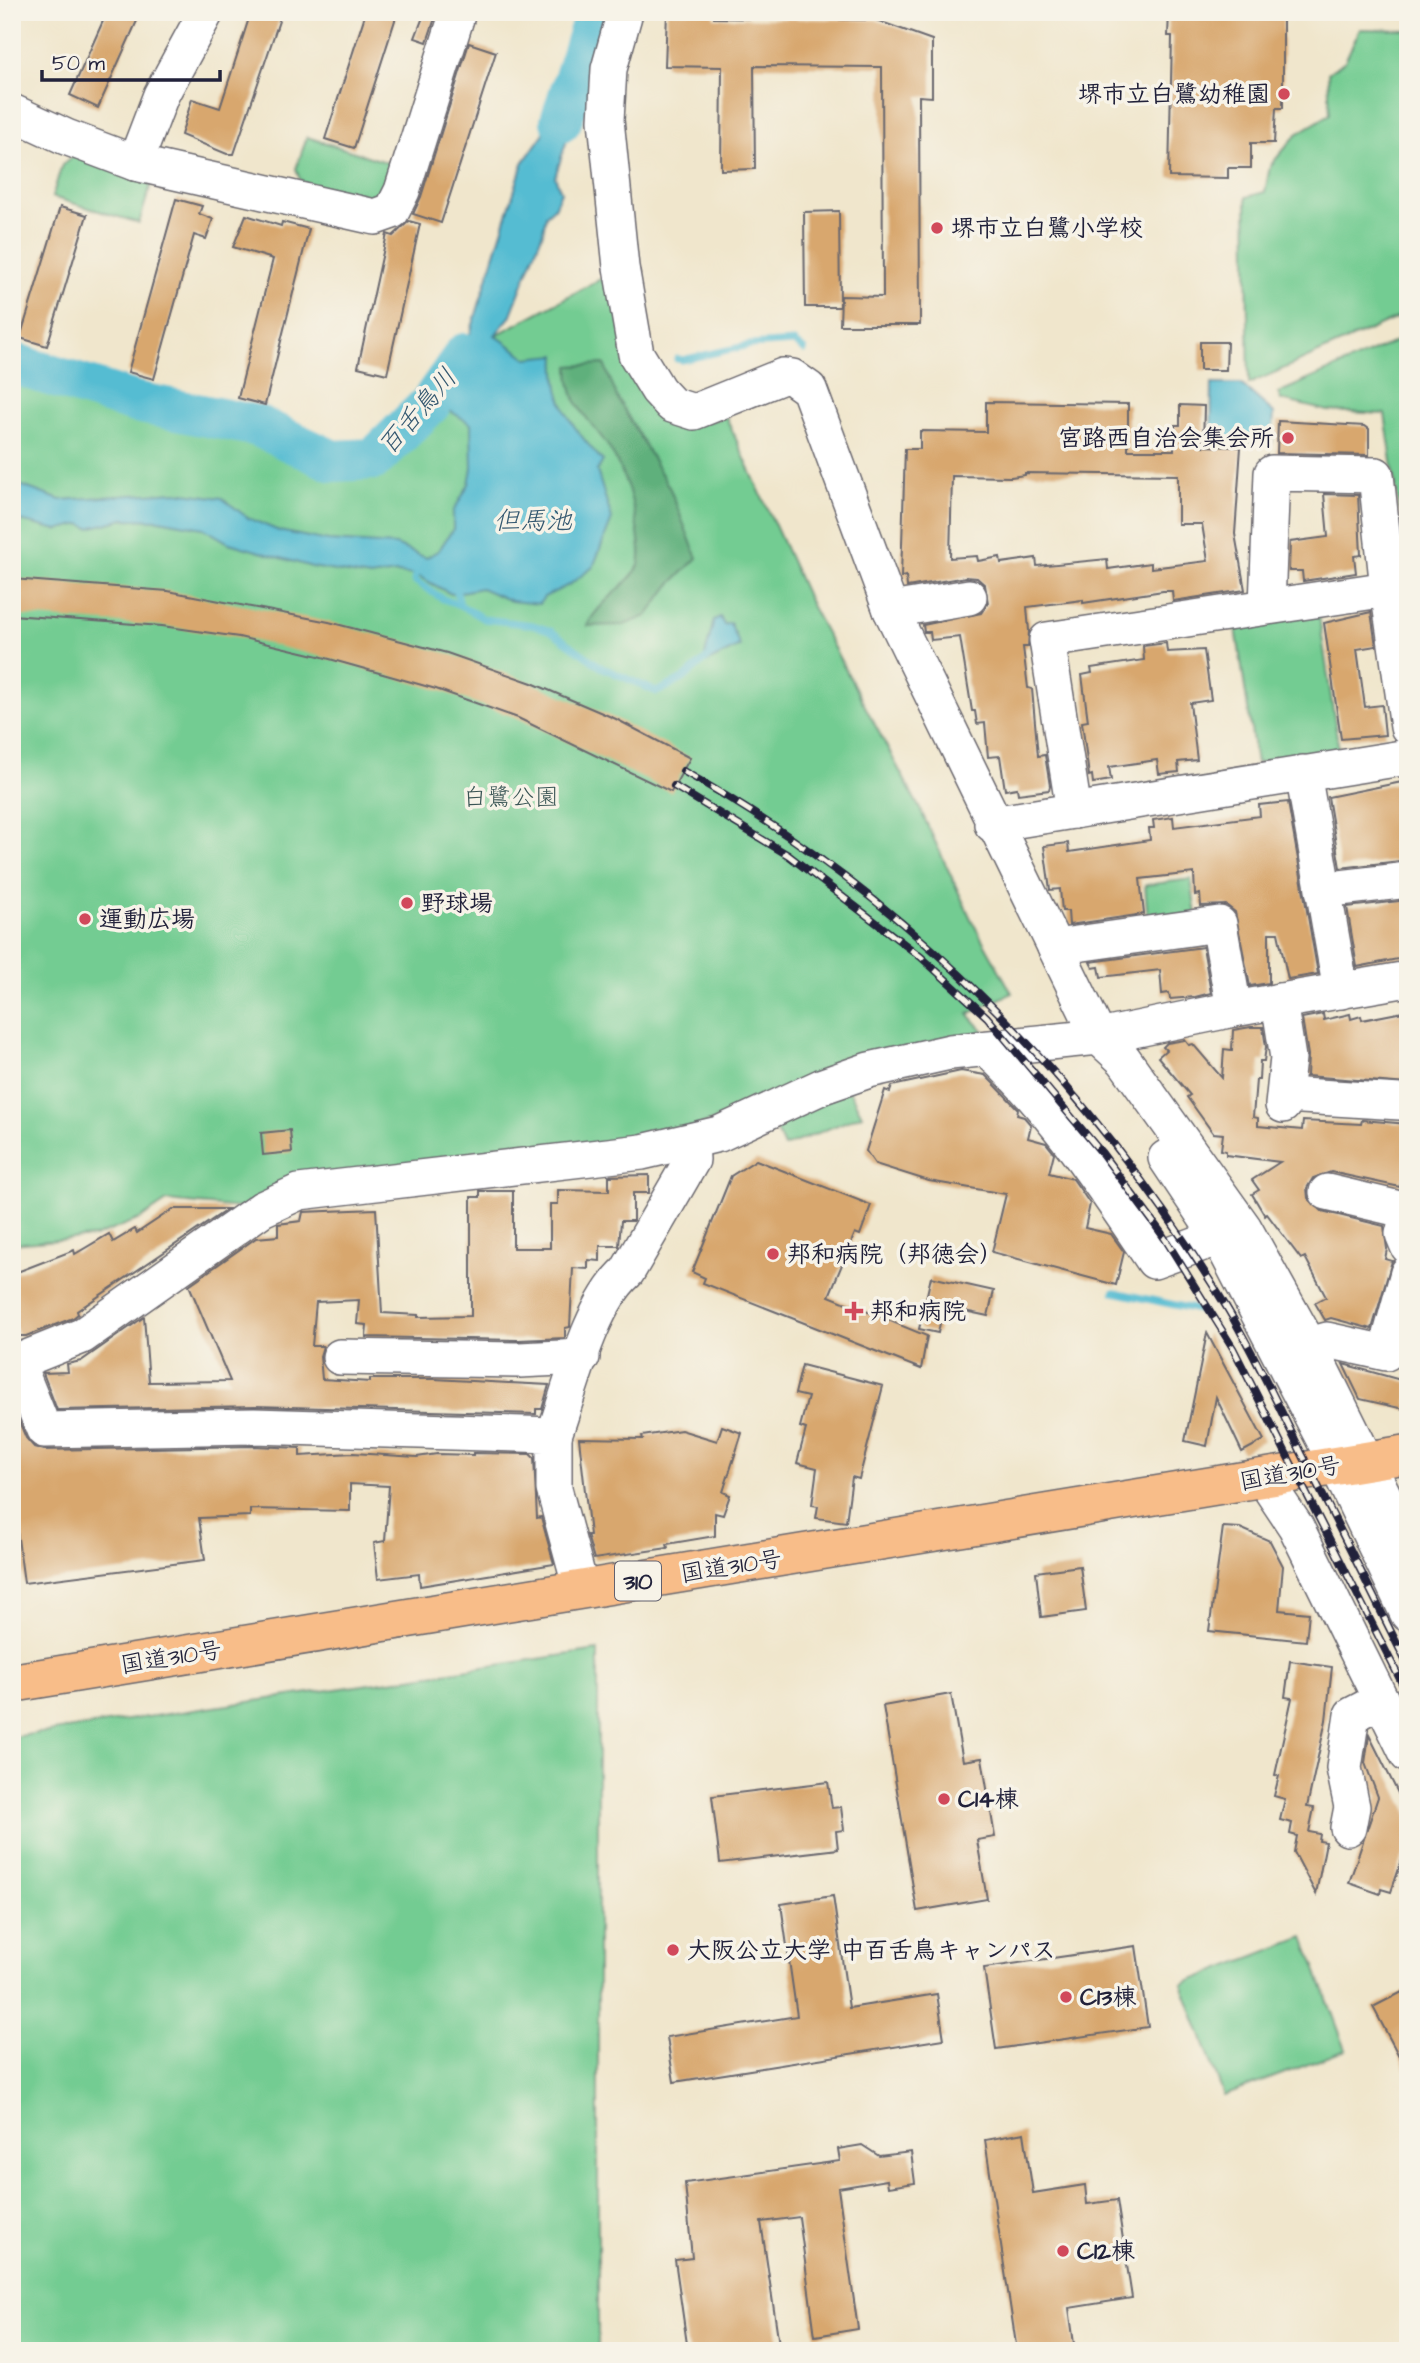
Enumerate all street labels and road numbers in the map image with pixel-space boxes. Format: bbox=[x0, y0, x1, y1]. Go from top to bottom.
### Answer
street label: 国道310号 bbox=[1237, 1448, 1344, 1500]
street label: 国道310号 bbox=[678, 1542, 784, 1592]
road number: 310 bbox=[615, 1562, 661, 1600]
street label: 国道310号 bbox=[118, 1633, 224, 1683]

